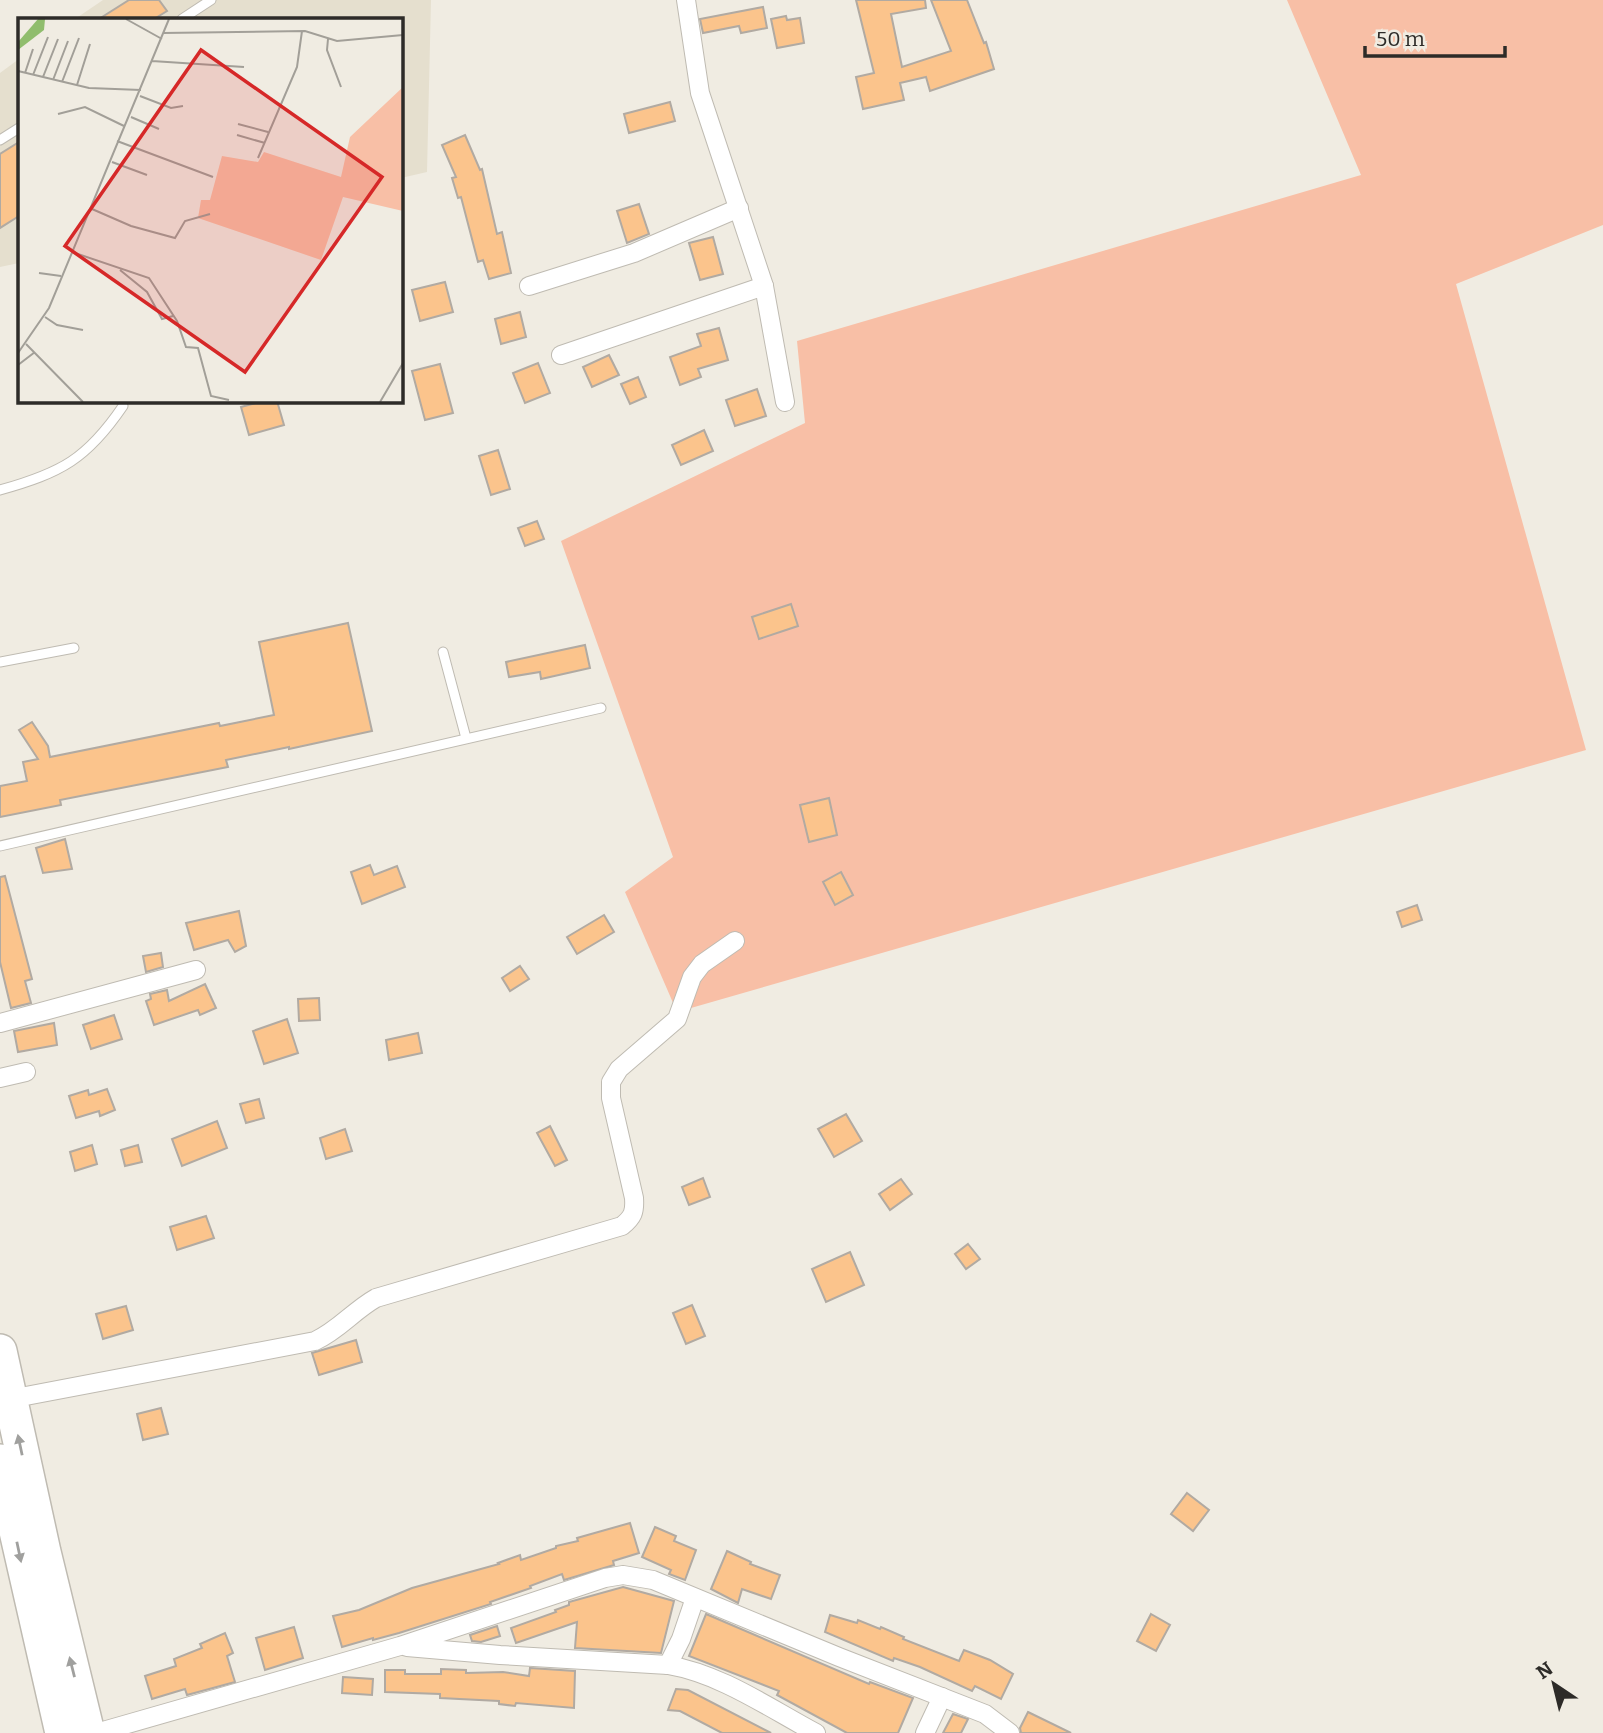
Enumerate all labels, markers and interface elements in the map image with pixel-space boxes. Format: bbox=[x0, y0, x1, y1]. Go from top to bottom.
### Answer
scale bar bbox=[1365, 14, 1505, 58]
inset map bbox=[18, 18, 402, 402]
text: 50 m bbox=[1376, 26, 1425, 52]
one-way arrow bbox=[15, 1434, 26, 1456]
one-way arrow bbox=[14, 1541, 25, 1563]
north arrow bbox=[1519, 1649, 1589, 1719]
one-way arrow bbox=[66, 1656, 77, 1678]
text: N bbox=[1532, 1657, 1557, 1684]

